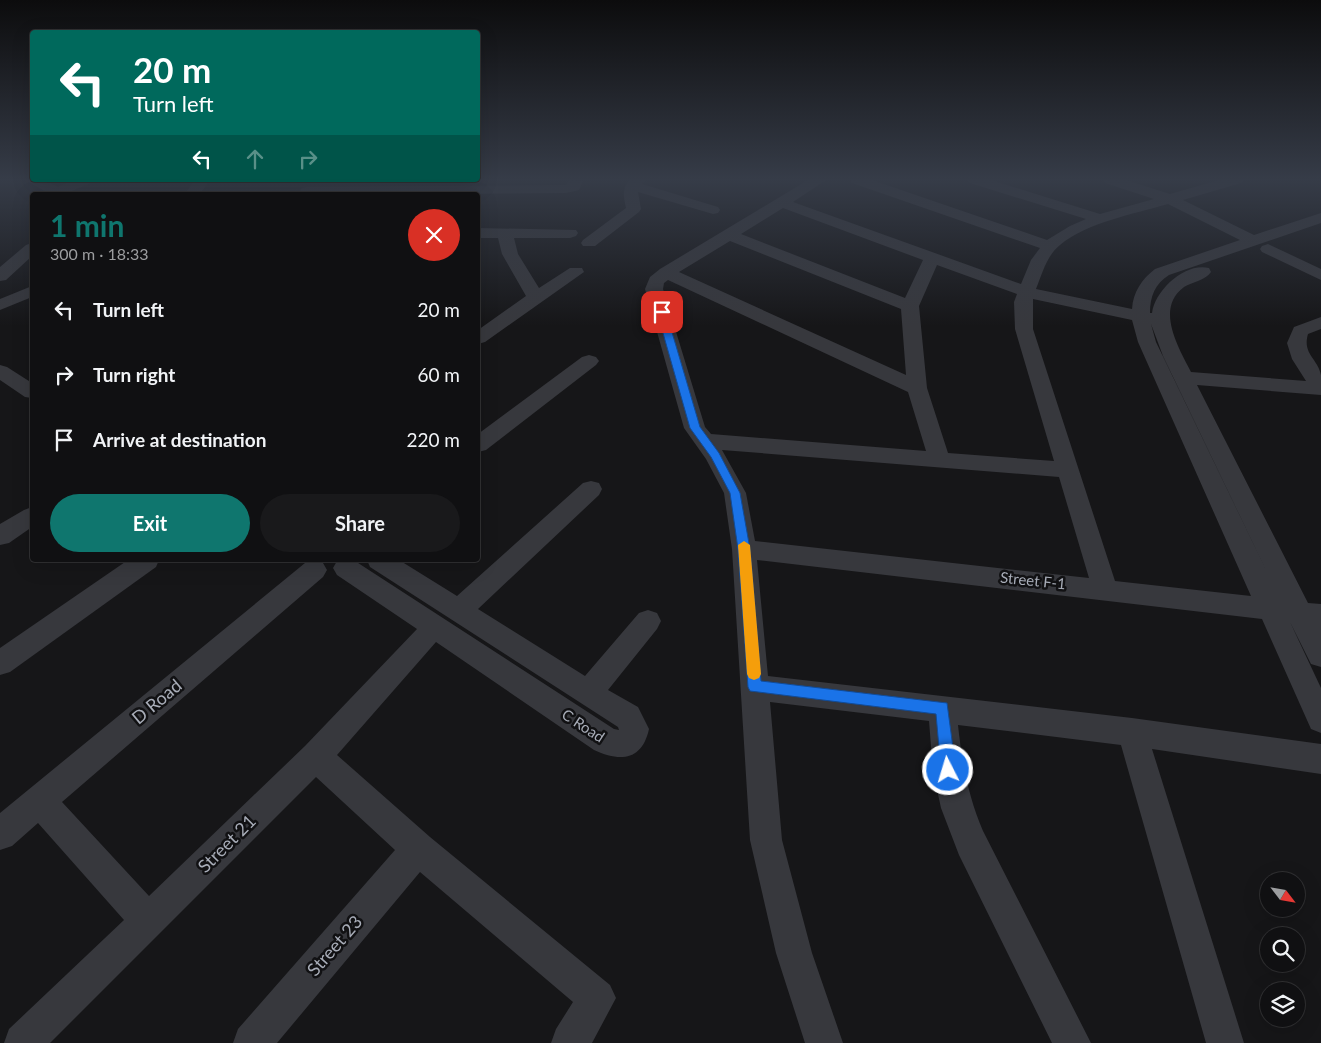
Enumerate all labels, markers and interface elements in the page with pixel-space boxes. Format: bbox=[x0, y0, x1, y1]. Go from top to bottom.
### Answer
text: 20 m bbox=[133, 48, 211, 90]
icon: left bbox=[50, 50, 115, 115]
text: Turn left bbox=[133, 90, 214, 117]
icon: left bbox=[188, 145, 216, 173]
icon: ahead bbox=[241, 145, 269, 173]
icon: right bbox=[294, 145, 322, 173]
text: 1 min bbox=[50, 207, 124, 243]
button: close bbox=[408, 209, 460, 261]
text: 300 m · 18:33 bbox=[50, 244, 149, 263]
pin bbox=[641, 291, 683, 333]
icon: left bbox=[50, 296, 78, 324]
text: Turn left bbox=[93, 298, 164, 321]
text: 20 m bbox=[417, 298, 460, 321]
icon: arrive bbox=[648, 298, 676, 326]
icon: right bbox=[50, 361, 78, 389]
text: Turn right bbox=[93, 363, 175, 386]
text: 60 m bbox=[417, 363, 460, 386]
icon: arrive bbox=[50, 426, 78, 454]
text: Arrive at destination bbox=[93, 428, 266, 451]
text: 220 m bbox=[406, 428, 460, 451]
button: Exit bbox=[50, 494, 250, 552]
button: Share bbox=[260, 494, 460, 552]
street label: Street F-1 bbox=[999, 568, 1067, 592]
street label: D Road bbox=[127, 674, 186, 728]
street label: C Road bbox=[559, 705, 608, 746]
position arrow bbox=[921, 743, 973, 795]
street label: Street 21 bbox=[193, 810, 260, 877]
north arrow bbox=[1260, 872, 1305, 918]
map controls bbox=[1260, 872, 1305, 1027]
street label: Street 23 bbox=[302, 911, 366, 980]
button: search bbox=[1260, 927, 1305, 972]
button: layers bbox=[1260, 982, 1305, 1027]

